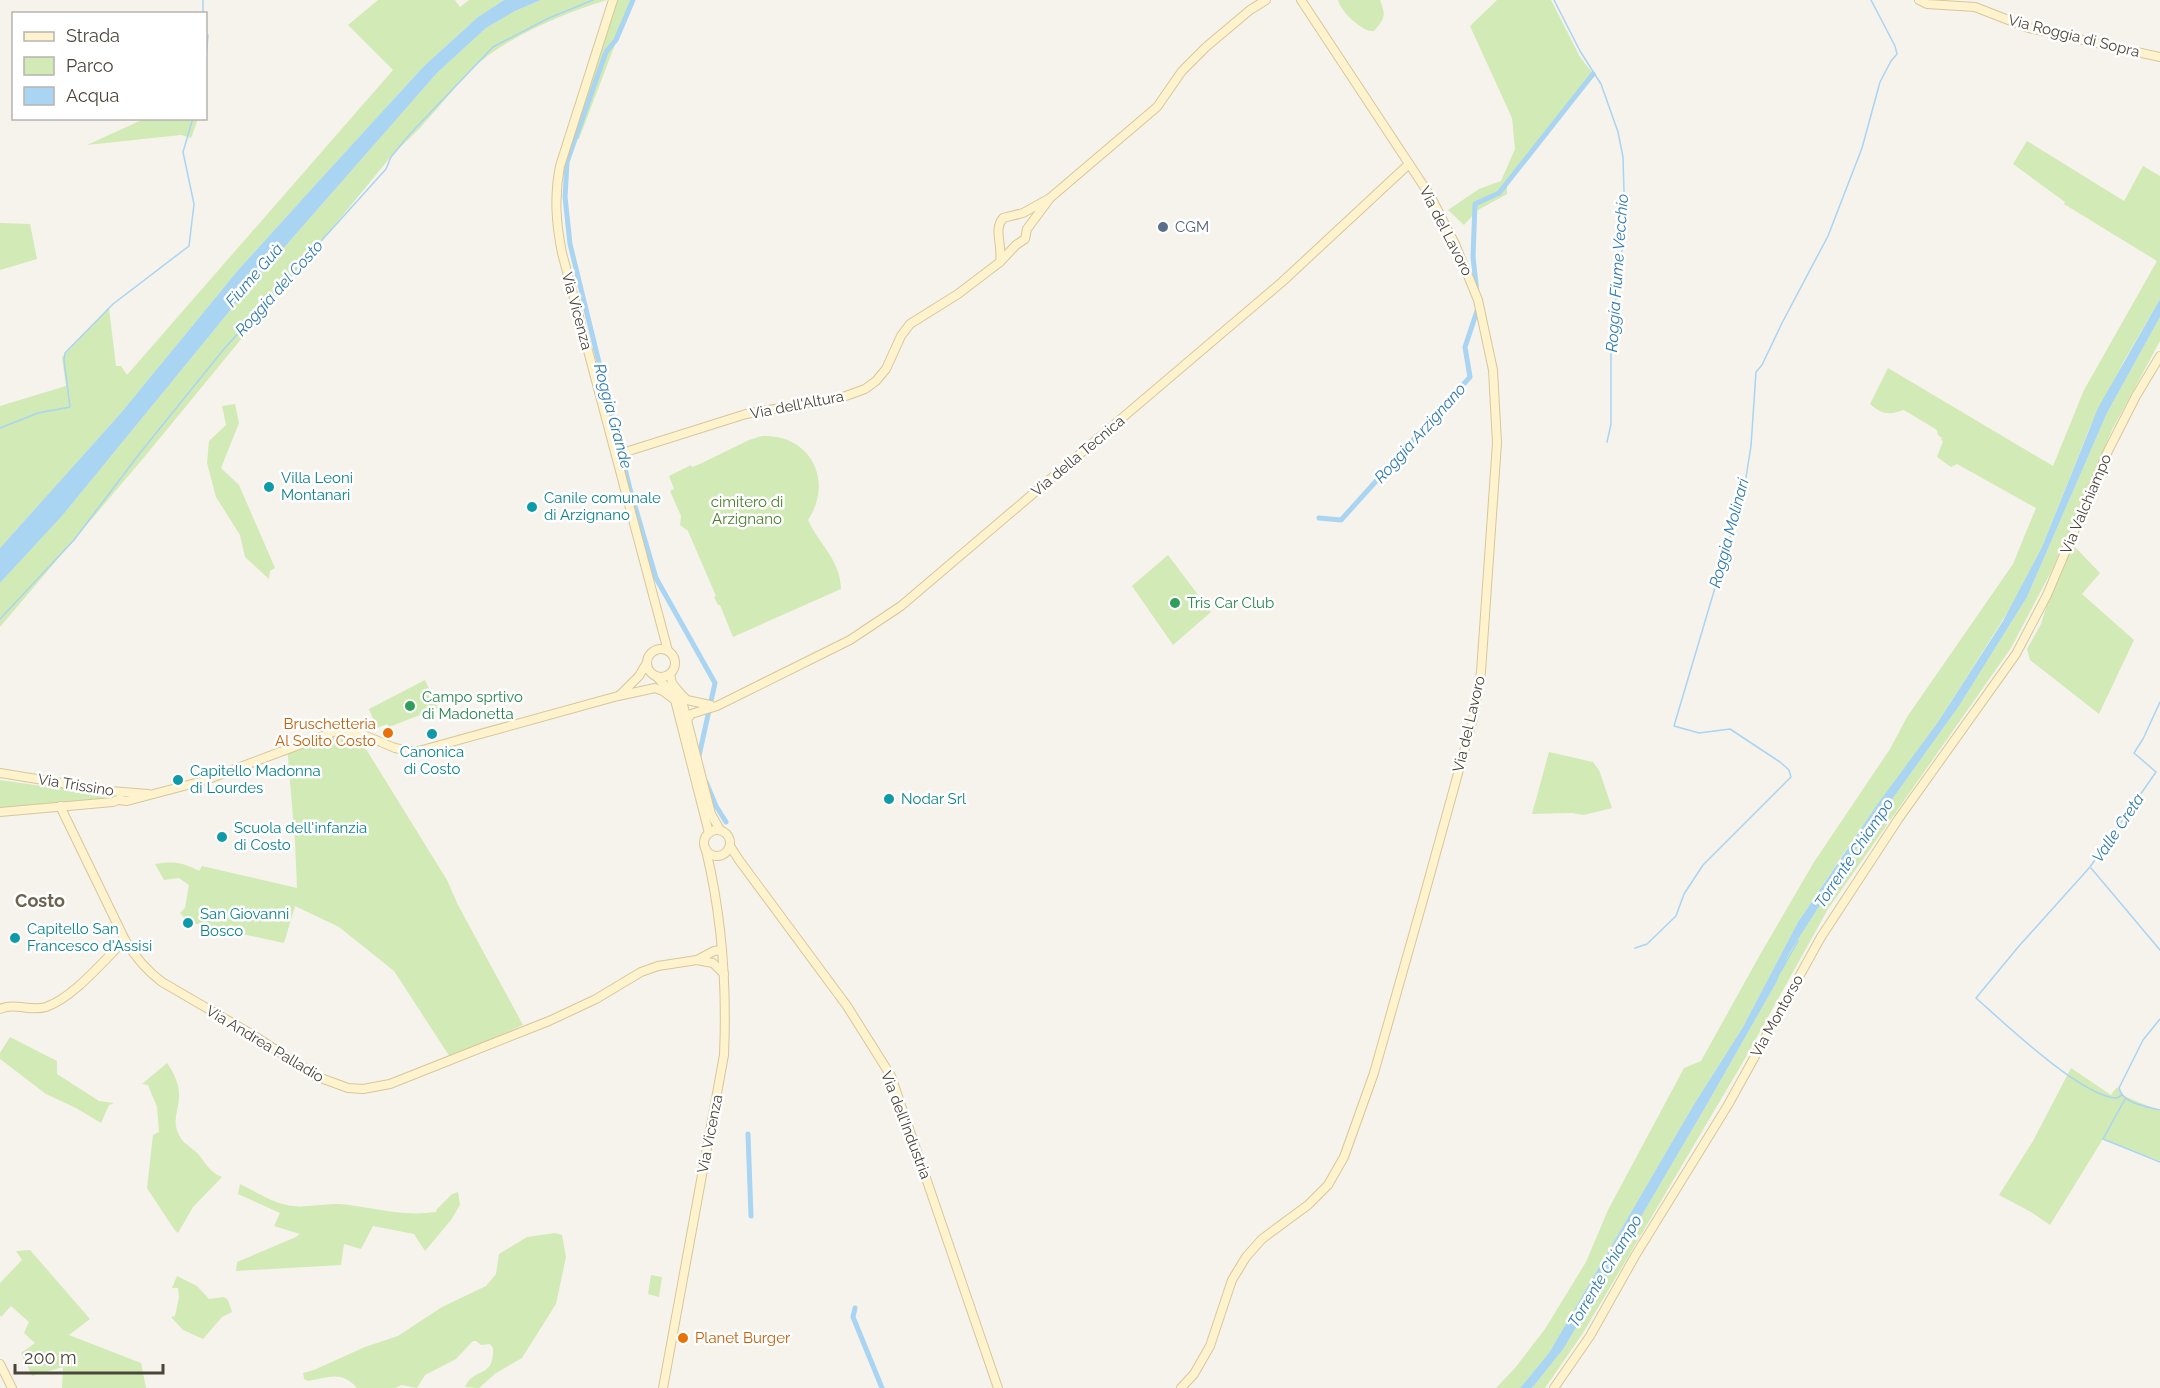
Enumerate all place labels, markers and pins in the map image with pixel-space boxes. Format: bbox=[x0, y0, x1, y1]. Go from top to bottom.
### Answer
place label: CGM bbox=[1175, 218, 1209, 236]
marker: CGM bbox=[1156, 220, 1170, 234]
place label: Villa Leoni Montanari bbox=[281, 469, 353, 504]
marker: Villa Leoni Montanari bbox=[262, 480, 276, 494]
place label: Canile comunale di Arzignano bbox=[544, 489, 661, 524]
marker: Canile comunale di Arzignano bbox=[525, 500, 539, 514]
place label: Tris Car Club bbox=[1187, 594, 1274, 612]
marker: Tris Car Club bbox=[1168, 596, 1182, 610]
place label: Campo sprtivo di Madonetta bbox=[422, 688, 523, 723]
marker: Campo sprtivo di Madonetta bbox=[403, 699, 417, 713]
place label: Bruschetteria Al Solito Costo bbox=[275, 715, 376, 750]
marker: Bruschetteria Al Solito Costo bbox=[381, 726, 395, 740]
marker: Canonica di Costo bbox=[425, 727, 439, 741]
place label: Canonica di Costo bbox=[400, 743, 464, 778]
place label: Capitello Madonna di Lourdes bbox=[190, 762, 321, 797]
marker: Capitello Madonna di Lourdes bbox=[171, 773, 185, 787]
place label: Nodar Srl bbox=[901, 790, 967, 808]
marker: Nodar Srl bbox=[882, 792, 896, 806]
place label: Scuola dell'infanzia di Costo bbox=[234, 819, 367, 854]
marker: Scuola dell'infanzia di Costo bbox=[215, 830, 229, 844]
place label: San Giovanni Bosco bbox=[200, 905, 289, 940]
marker: San Giovanni Bosco bbox=[181, 916, 195, 930]
place label: Capitello San Francesco d'Assisi bbox=[27, 920, 152, 955]
marker: Capitello San Francesco d'Assisi bbox=[8, 931, 22, 945]
place label: Planet Burger bbox=[695, 1329, 791, 1347]
marker: Planet Burger bbox=[676, 1331, 690, 1345]

